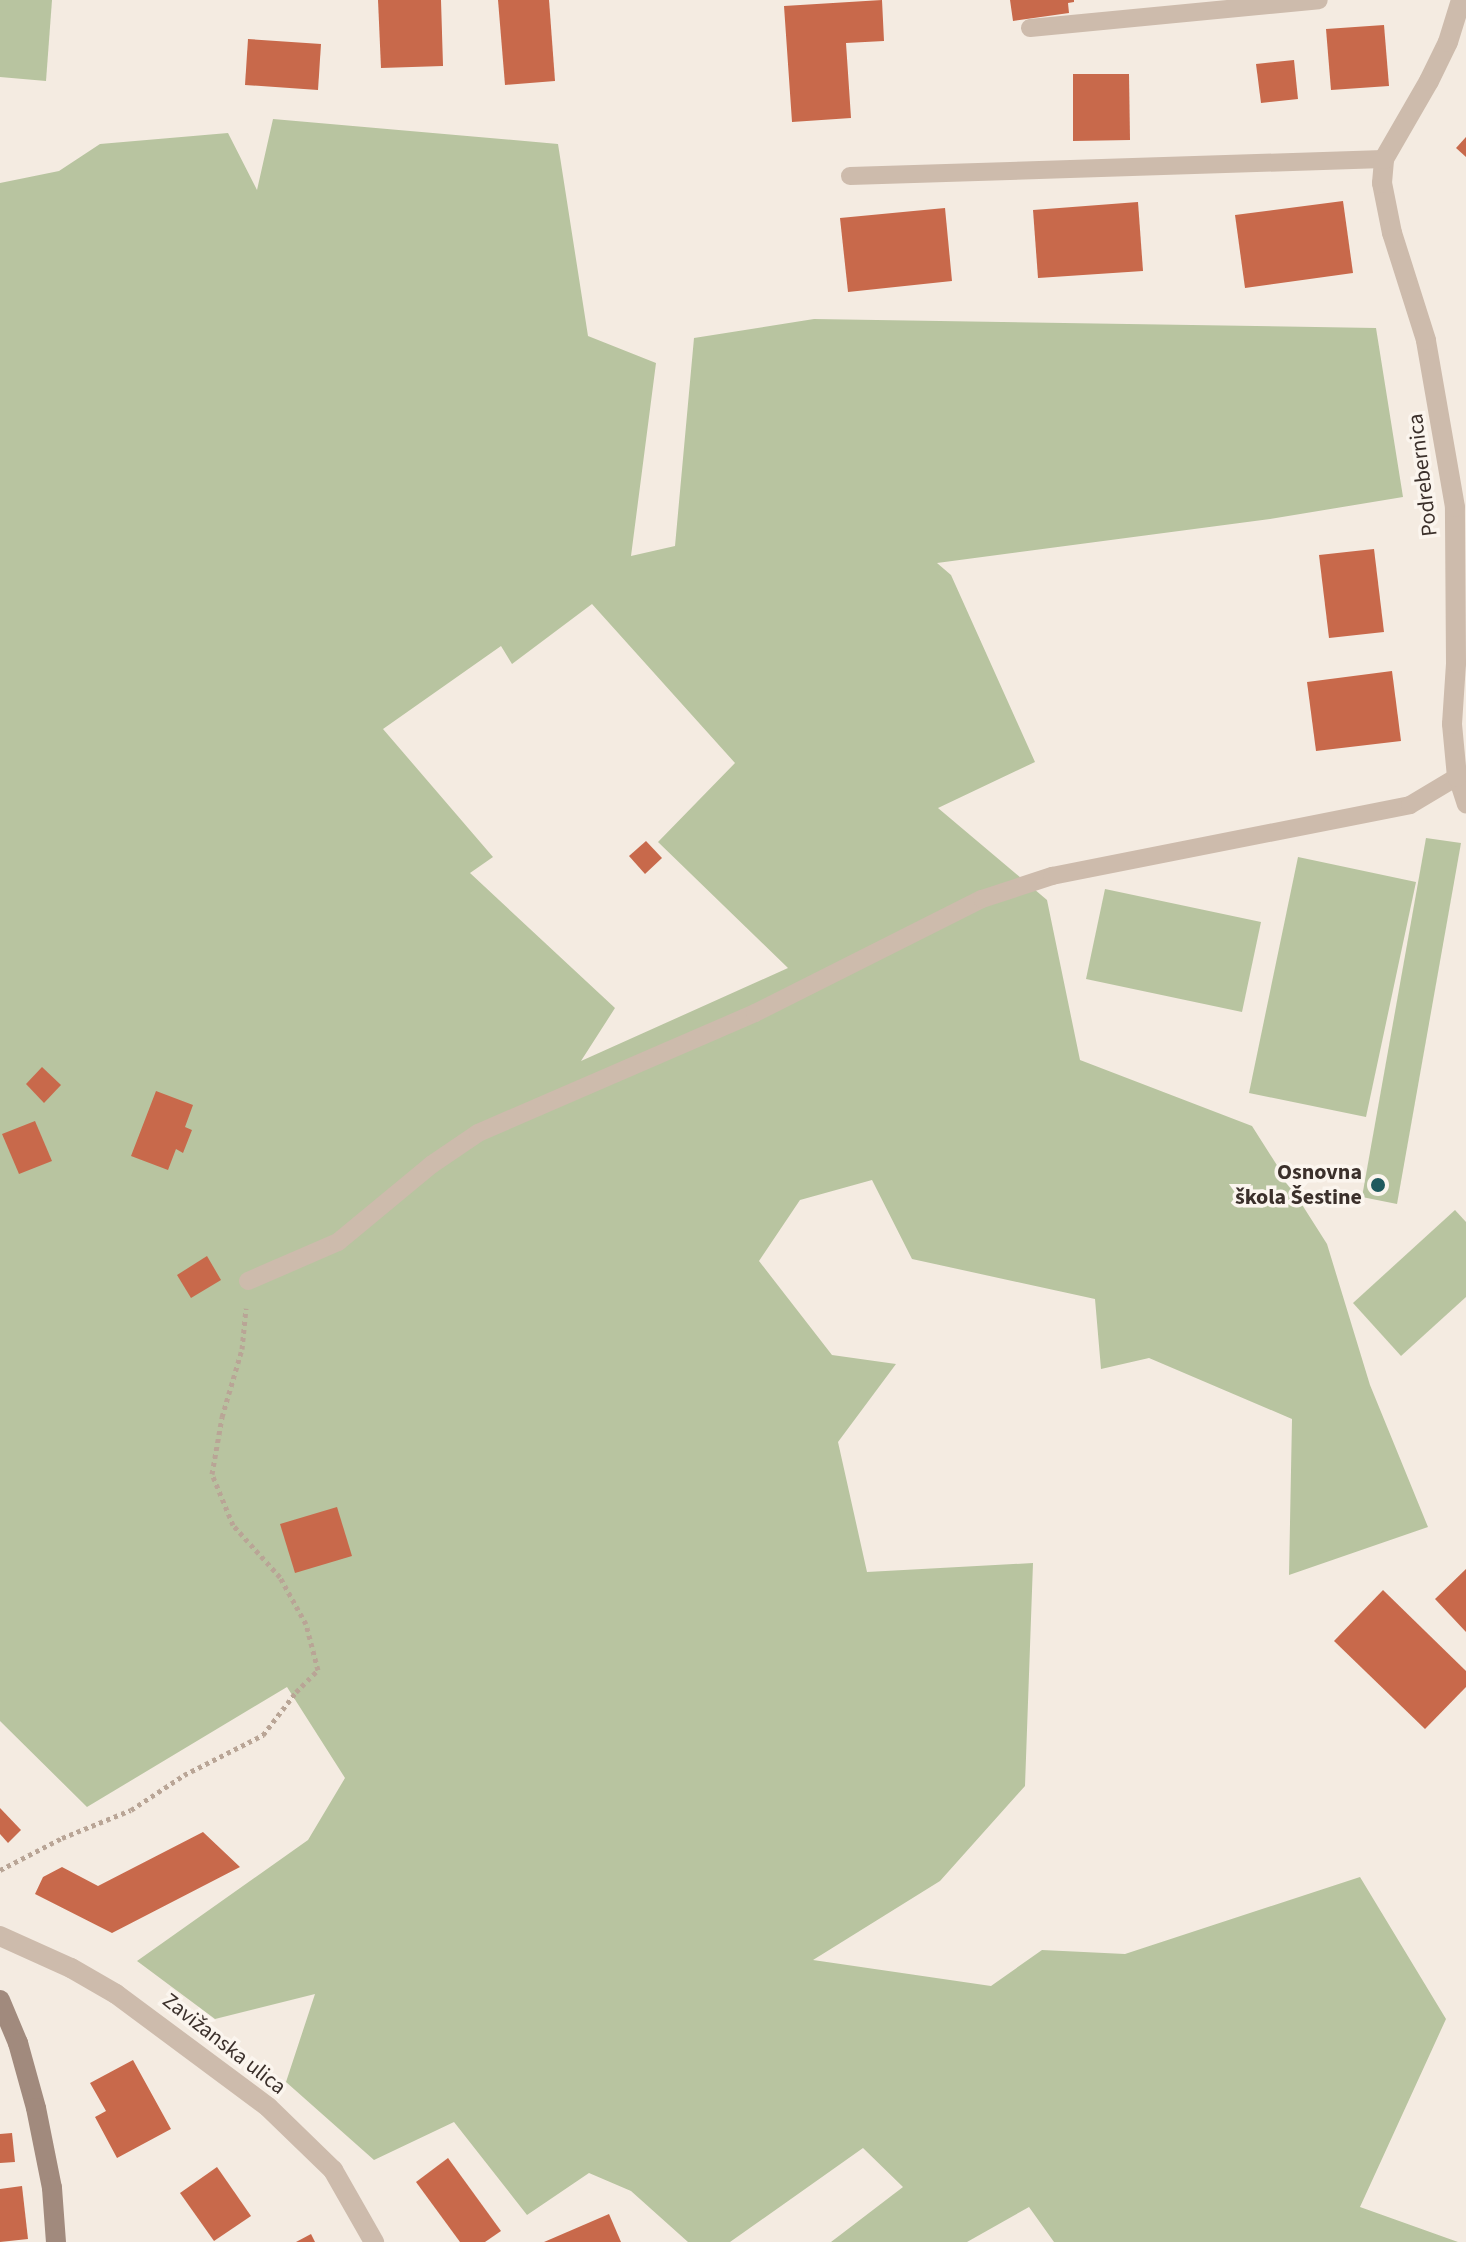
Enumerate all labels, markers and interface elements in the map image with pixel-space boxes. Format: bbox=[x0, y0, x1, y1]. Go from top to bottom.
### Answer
street label: Podrebernica bbox=[1402, 412, 1444, 538]
place label: Osnovna škola Šestine bbox=[1235, 1159, 1362, 1210]
marker: Osnovna škola Šestine bbox=[1369, 1176, 1387, 1194]
street label: Zavižanska ulica bbox=[157, 1988, 291, 2100]

